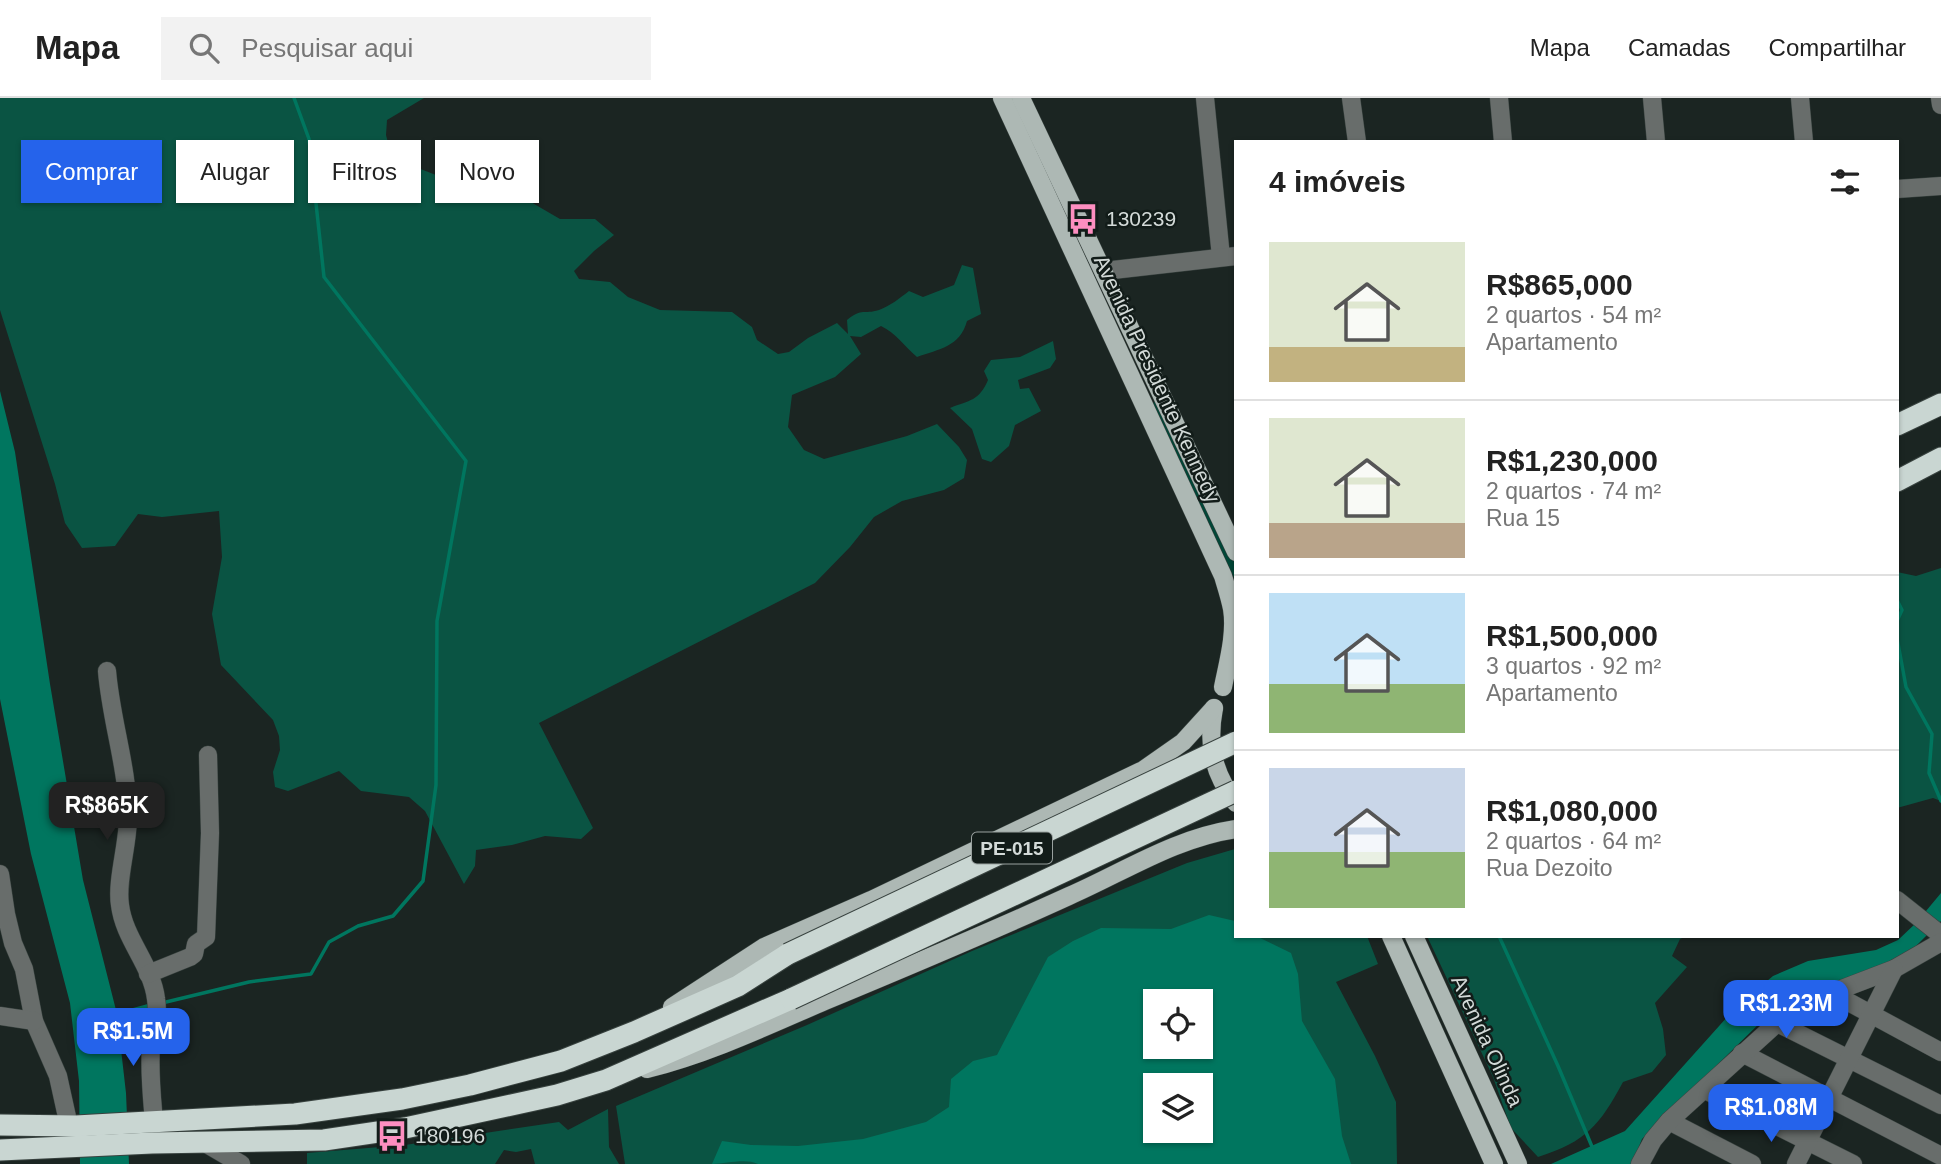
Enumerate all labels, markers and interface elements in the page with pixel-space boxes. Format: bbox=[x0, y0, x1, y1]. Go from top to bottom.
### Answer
search box bbox=[161, 17, 651, 80]
text: Mapa bbox=[35, 29, 119, 66]
icon: search bbox=[185, 29, 223, 67]
text: Pesquisar aqui bbox=[241, 33, 413, 63]
text: Mapa bbox=[1530, 34, 1590, 61]
text: Camadas bbox=[1628, 34, 1731, 61]
text: Compartilhar bbox=[1769, 34, 1906, 61]
chip: Comprar bbox=[21, 140, 162, 203]
chip: Alugar bbox=[176, 140, 294, 203]
chip: Filtros bbox=[308, 140, 421, 203]
chip: Novo bbox=[435, 140, 539, 203]
icon: filters bbox=[1826, 163, 1864, 201]
text: 4 imóveis bbox=[1269, 165, 1406, 198]
bus stop icon: 130239 bbox=[1066, 202, 1100, 236]
place label: 130239 bbox=[1106, 207, 1176, 230]
street label: Avenida Presidente Kennedy bbox=[1090, 251, 1225, 507]
text: R$865,000 bbox=[1486, 268, 1633, 301]
icon: home bbox=[1325, 270, 1409, 354]
text: 2 quartos · 54 m² bbox=[1486, 302, 1661, 328]
text: Apartamento bbox=[1486, 329, 1618, 355]
text: R$1,230,000 bbox=[1486, 444, 1658, 477]
icon: home bbox=[1325, 446, 1409, 530]
text: 2 quartos · 74 m² bbox=[1486, 478, 1661, 504]
text: Rua 15 bbox=[1486, 505, 1560, 531]
text: R$1,500,000 bbox=[1486, 619, 1658, 652]
icon: home bbox=[1325, 621, 1409, 705]
text: 3 quartos · 92 m² bbox=[1486, 653, 1661, 679]
text: Apartamento bbox=[1486, 680, 1618, 706]
pin: R$865K bbox=[50, 782, 164, 842]
text: R$865K bbox=[65, 792, 149, 818]
text: R$1,080,000 bbox=[1486, 794, 1658, 827]
icon: home bbox=[1325, 796, 1409, 880]
text: 2 quartos · 64 m² bbox=[1486, 828, 1661, 854]
road number: PE-015 bbox=[972, 832, 1052, 863]
text: Rua Dezoito bbox=[1486, 855, 1613, 881]
street label: Avenida Olinda bbox=[1447, 972, 1528, 1110]
pin: R$1.23M bbox=[1721, 981, 1851, 1040]
map controls bbox=[1143, 989, 1213, 1143]
button: locate bbox=[1143, 989, 1213, 1059]
text: R$1.23M bbox=[1739, 990, 1833, 1016]
pin: R$1.5M bbox=[76, 1009, 190, 1068]
text: R$1.5M bbox=[93, 1018, 173, 1044]
button: layers bbox=[1143, 1073, 1213, 1143]
pin: R$1.08M bbox=[1706, 1084, 1836, 1144]
text: R$1.08M bbox=[1724, 1094, 1818, 1120]
bus stop icon: 180196 bbox=[375, 1119, 409, 1153]
place label: 180196 bbox=[415, 1124, 485, 1147]

